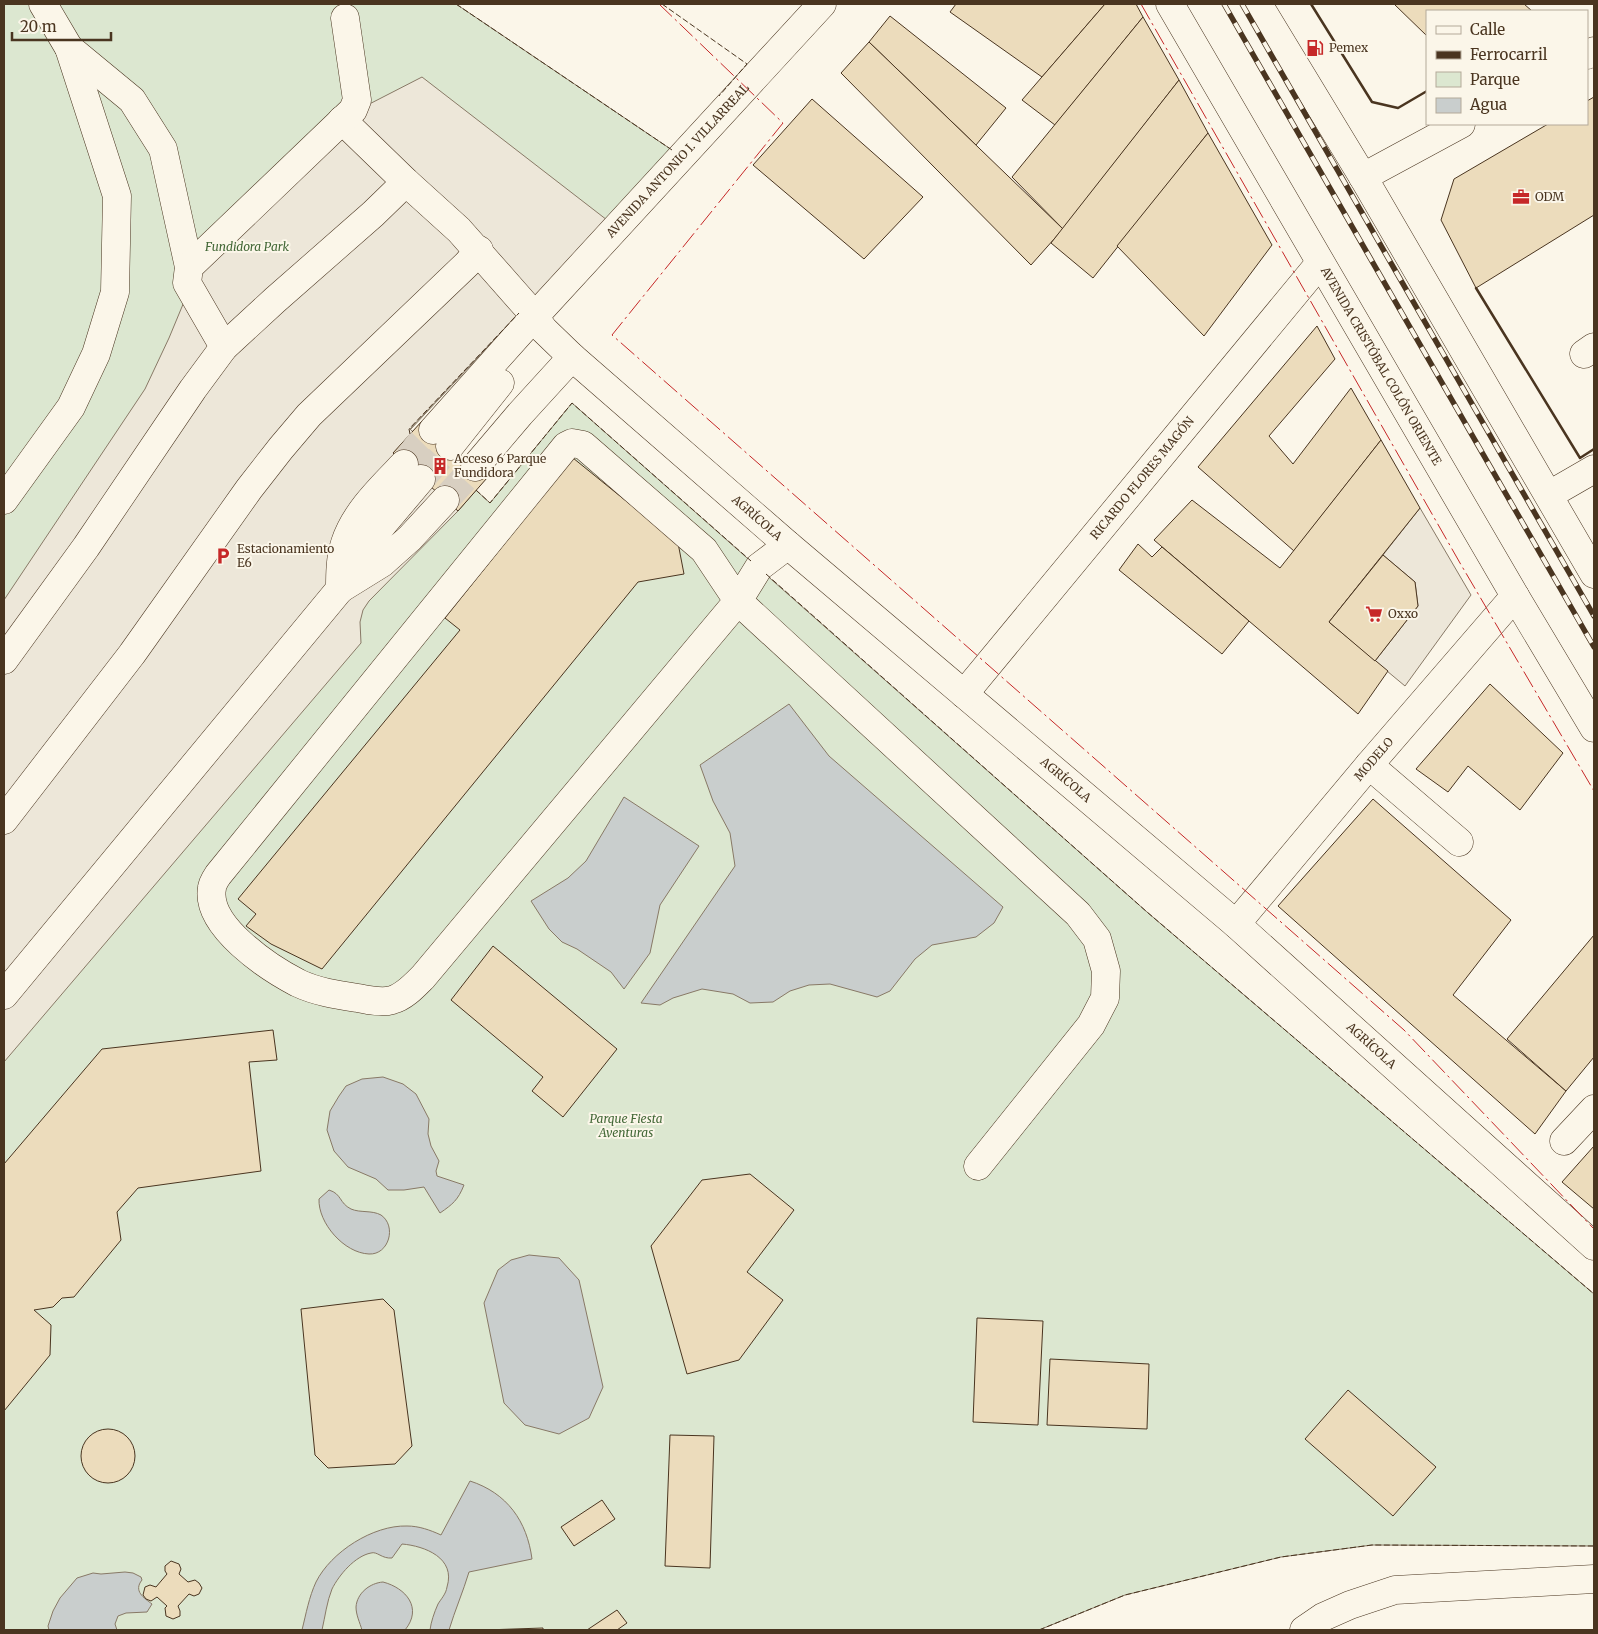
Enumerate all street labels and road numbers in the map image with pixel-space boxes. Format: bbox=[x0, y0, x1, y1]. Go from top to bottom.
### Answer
street label: AVENIDA ANTONIO I. VILLARREAL bbox=[602, 80, 752, 241]
street label: AVENIDA CRISTÓBAL COLÓN ORIENTE bbox=[1317, 263, 1445, 468]
street label: RICARDO FLORES MAGÓN bbox=[1087, 413, 1197, 542]
street label: AGRÍCOLA bbox=[728, 491, 786, 544]
street label: MODELO bbox=[1351, 734, 1397, 784]
street label: AGRÍCOLA bbox=[1037, 753, 1095, 806]
street label: AGRÍCOLA bbox=[1343, 1018, 1400, 1072]

